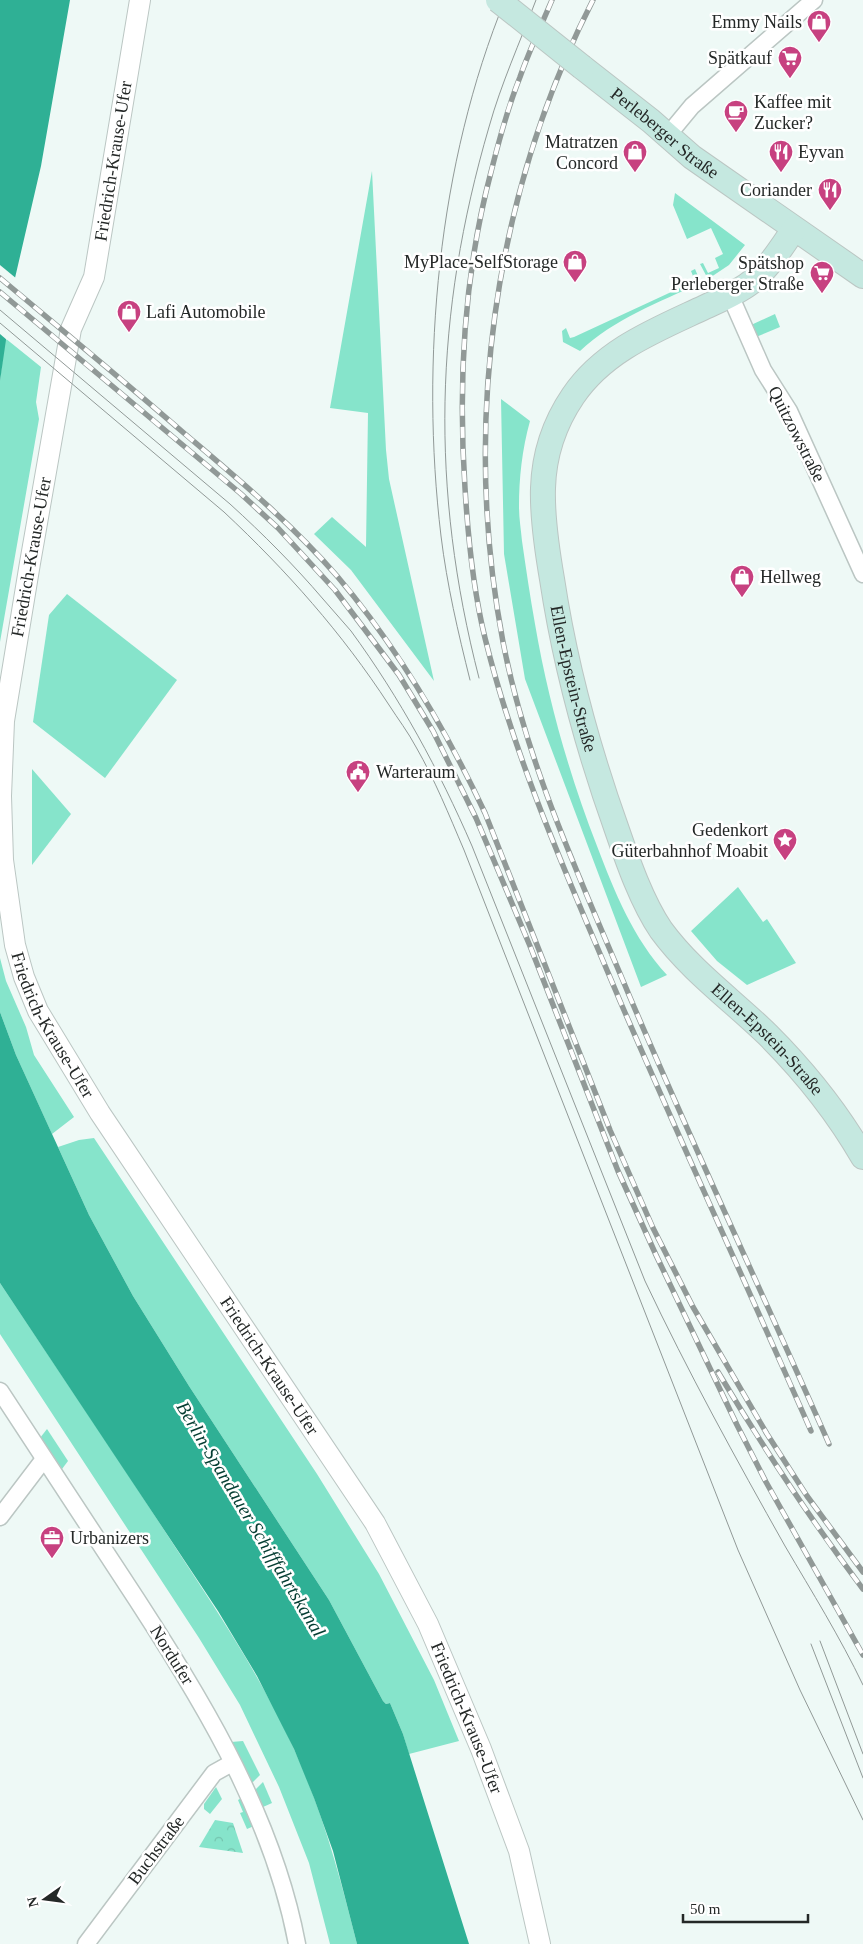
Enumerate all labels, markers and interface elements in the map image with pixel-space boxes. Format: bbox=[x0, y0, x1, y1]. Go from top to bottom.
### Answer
shop icon: Emmy Nails bbox=[806, 9, 832, 43]
place label: Emmy Nails bbox=[712, 12, 802, 32]
supermarket icon: Spätkauf bbox=[777, 45, 803, 79]
place label: Spätkauf bbox=[708, 48, 772, 68]
street label: Friedrich-Krause-Ufer bbox=[90, 79, 136, 243]
street label: Perleberger Straße bbox=[607, 83, 723, 183]
place label: Kaffee mit Zucker? bbox=[754, 92, 831, 133]
cafe icon: Kaffee mit Zucker? bbox=[723, 99, 749, 133]
place label: Matratzen Concord bbox=[545, 132, 618, 173]
shop icon: Matratzen Concord bbox=[622, 139, 648, 173]
restaurant icon: Eyvan bbox=[768, 139, 794, 173]
place label: Eyvan bbox=[798, 142, 844, 162]
restaurant icon: Coriander bbox=[817, 177, 843, 211]
place label: Coriander bbox=[740, 180, 812, 200]
shop icon: MyPlace-SelfStorage bbox=[562, 249, 588, 283]
place label: MyPlace-SelfStorage bbox=[404, 252, 558, 272]
place label: Spätshop Perleberger Straße bbox=[671, 253, 804, 294]
supermarket icon: Spätshop Perleberger Straße bbox=[809, 260, 835, 294]
shop icon: Lafi Automobile bbox=[116, 299, 142, 333]
place label: Lafi Automobile bbox=[146, 302, 265, 322]
street label: Quitzowstraße bbox=[764, 383, 830, 485]
street label: Friedrich-Krause-Ufer bbox=[7, 476, 55, 638]
shop icon: Hellweg bbox=[729, 564, 755, 598]
place label: Hellweg bbox=[760, 567, 821, 587]
street label: Ellen-Epstein-Straße bbox=[546, 604, 601, 754]
public building icon: Warteraum bbox=[345, 759, 371, 793]
place label: Warteraum bbox=[376, 762, 456, 782]
place label: Gedenkort Güterbahnhof Moabit bbox=[612, 820, 768, 861]
place icon: Gedenkort Güterbahnhof Moabit bbox=[772, 827, 798, 861]
street label: Friedrich-Krause-Ufer bbox=[7, 950, 98, 1101]
street label: Ellen-Epstein-Straße bbox=[707, 979, 827, 1099]
street label: Friedrich-Krause-Ufer bbox=[216, 1293, 323, 1439]
water label: Berlin-Spandauer Schifffahrtskanal bbox=[172, 1398, 330, 1640]
office icon: Urbanizers bbox=[39, 1525, 65, 1559]
place label: Urbanizers bbox=[70, 1528, 149, 1548]
street label: Nordufer bbox=[146, 1622, 198, 1688]
street label: Friedrich-Krause-Ufer bbox=[427, 1639, 507, 1796]
street label: Buchstraße bbox=[124, 1812, 188, 1888]
north arrow bbox=[20, 1874, 70, 1924]
scale bar bbox=[683, 1892, 808, 1924]
text: N bbox=[24, 1895, 41, 1909]
text: 50 m bbox=[690, 1901, 721, 1917]

